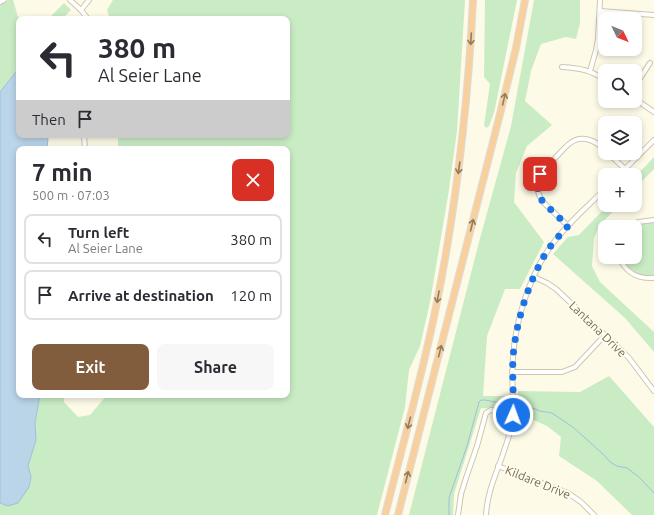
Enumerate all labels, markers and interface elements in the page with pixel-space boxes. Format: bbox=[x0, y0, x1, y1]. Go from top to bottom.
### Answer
north arrow bbox=[598, 12, 642, 56]
map controls bbox=[598, 12, 642, 264]
icon: left bbox=[32, 32, 84, 84]
text: 380 m bbox=[98, 32, 176, 63]
one-way arrow bbox=[468, 32, 475, 45]
button: search bbox=[598, 64, 642, 108]
text: Al Seier Lane bbox=[98, 65, 202, 85]
one-way arrow bbox=[500, 93, 508, 106]
icon: arrive bbox=[74, 108, 96, 130]
text: Then bbox=[32, 111, 66, 128]
button: layers bbox=[598, 116, 642, 160]
pin bbox=[523, 157, 557, 191]
text: 7 min bbox=[32, 159, 93, 186]
button: close bbox=[232, 159, 274, 201]
one-way arrow bbox=[455, 161, 463, 174]
icon: arrive bbox=[529, 163, 551, 185]
button: + bbox=[598, 168, 642, 212]
text: 500 m · 07:03 bbox=[32, 188, 110, 202]
one-way arrow bbox=[469, 219, 476, 232]
button: − bbox=[598, 220, 642, 264]
text: Turn left bbox=[68, 224, 129, 241]
icon: left bbox=[34, 228, 56, 250]
text: 380 m bbox=[230, 231, 272, 248]
text: Al Seier Lane bbox=[68, 241, 143, 255]
icon: arrive bbox=[34, 284, 56, 306]
text: Arrive at destination bbox=[68, 287, 214, 304]
text: 120 m bbox=[230, 287, 272, 304]
one-way arrow bbox=[434, 290, 442, 303]
street label: Lantana Drive bbox=[567, 299, 629, 359]
button: Exit bbox=[32, 344, 149, 390]
button: Share bbox=[157, 344, 274, 390]
one-way arrow bbox=[436, 345, 444, 358]
position arrow bbox=[492, 394, 534, 436]
one-way arrow bbox=[405, 417, 412, 430]
street label: Kildare Drive bbox=[504, 463, 572, 501]
one-way arrow bbox=[404, 471, 412, 484]

